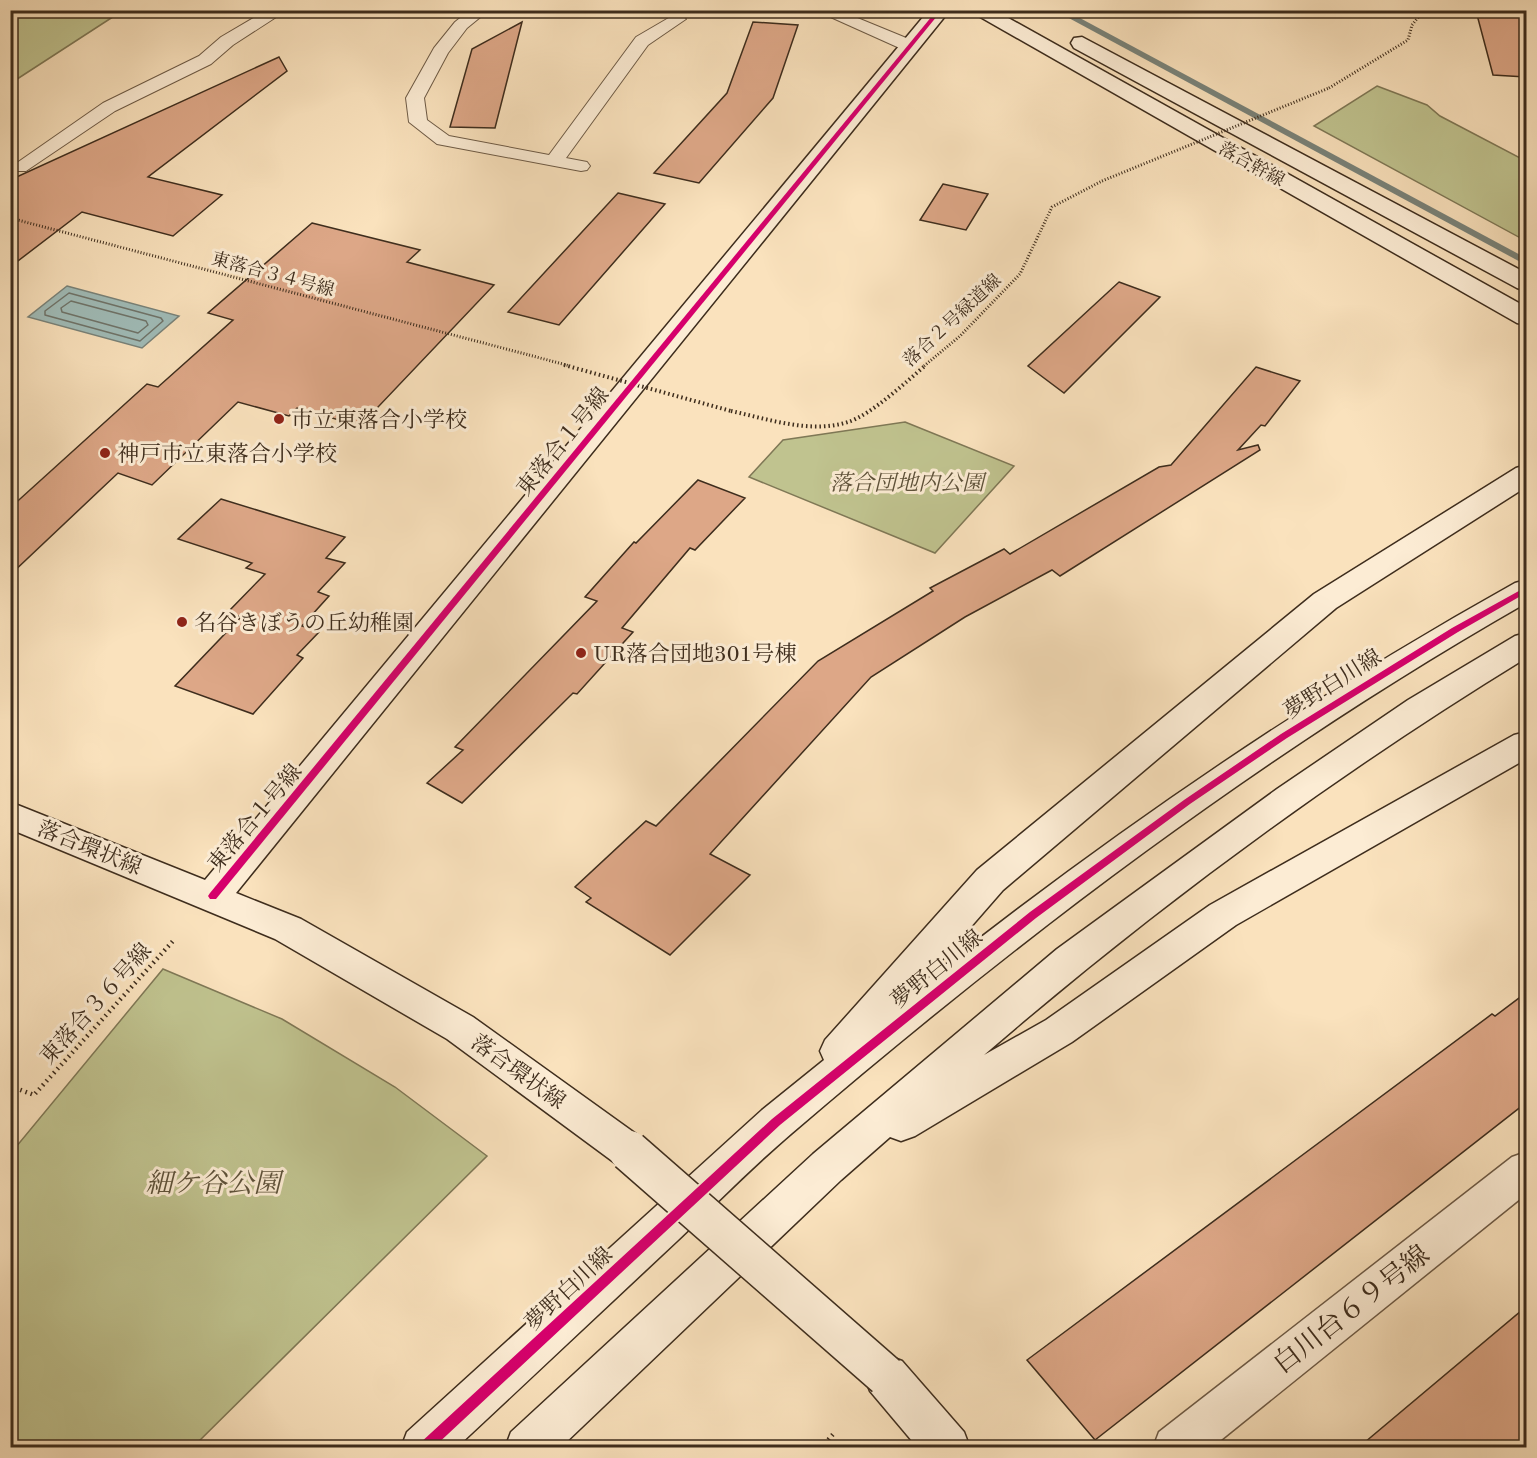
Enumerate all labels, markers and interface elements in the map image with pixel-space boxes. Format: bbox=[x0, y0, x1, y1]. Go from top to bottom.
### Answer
street label: 落合幹線 bbox=[1216, 138, 1288, 190]
street label: 東落合３４号線 bbox=[210, 248, 336, 300]
street label: 落合２号緑道線 bbox=[899, 270, 1005, 370]
street label: 東落合１号線 bbox=[512, 383, 614, 500]
place label: 市立東落合小学校 bbox=[291, 408, 467, 432]
marker: 市立東落合小学校 bbox=[272, 412, 286, 426]
place label: 神戸市立東落合小学校 bbox=[117, 442, 337, 466]
marker: 神戸市立東落合小学校 bbox=[98, 446, 112, 460]
park label: 落合団地内公園 bbox=[830, 471, 987, 495]
place label: 名谷きぼうの丘幼稚園 bbox=[194, 611, 414, 635]
marker: 名谷きぼうの丘幼稚園 bbox=[175, 615, 189, 629]
place label: UR落合団地301号棟 bbox=[593, 642, 796, 666]
street label: 夢野白川線 bbox=[1280, 645, 1386, 723]
marker: UR落合団地301号棟 bbox=[574, 646, 588, 660]
street label: 東落合１号線 bbox=[203, 759, 306, 876]
street label: 落合環状線 bbox=[34, 816, 145, 880]
street label: 夢野白川線 bbox=[886, 925, 987, 1013]
street label: 東落合３６号線 bbox=[35, 938, 156, 1069]
street label: 落合環状線 bbox=[467, 1030, 570, 1114]
park label: 細ケ谷公園 bbox=[146, 1169, 284, 1198]
street label: 白川台６９号線 bbox=[1268, 1240, 1435, 1379]
street label: 夢野白川線 bbox=[520, 1242, 617, 1335]

